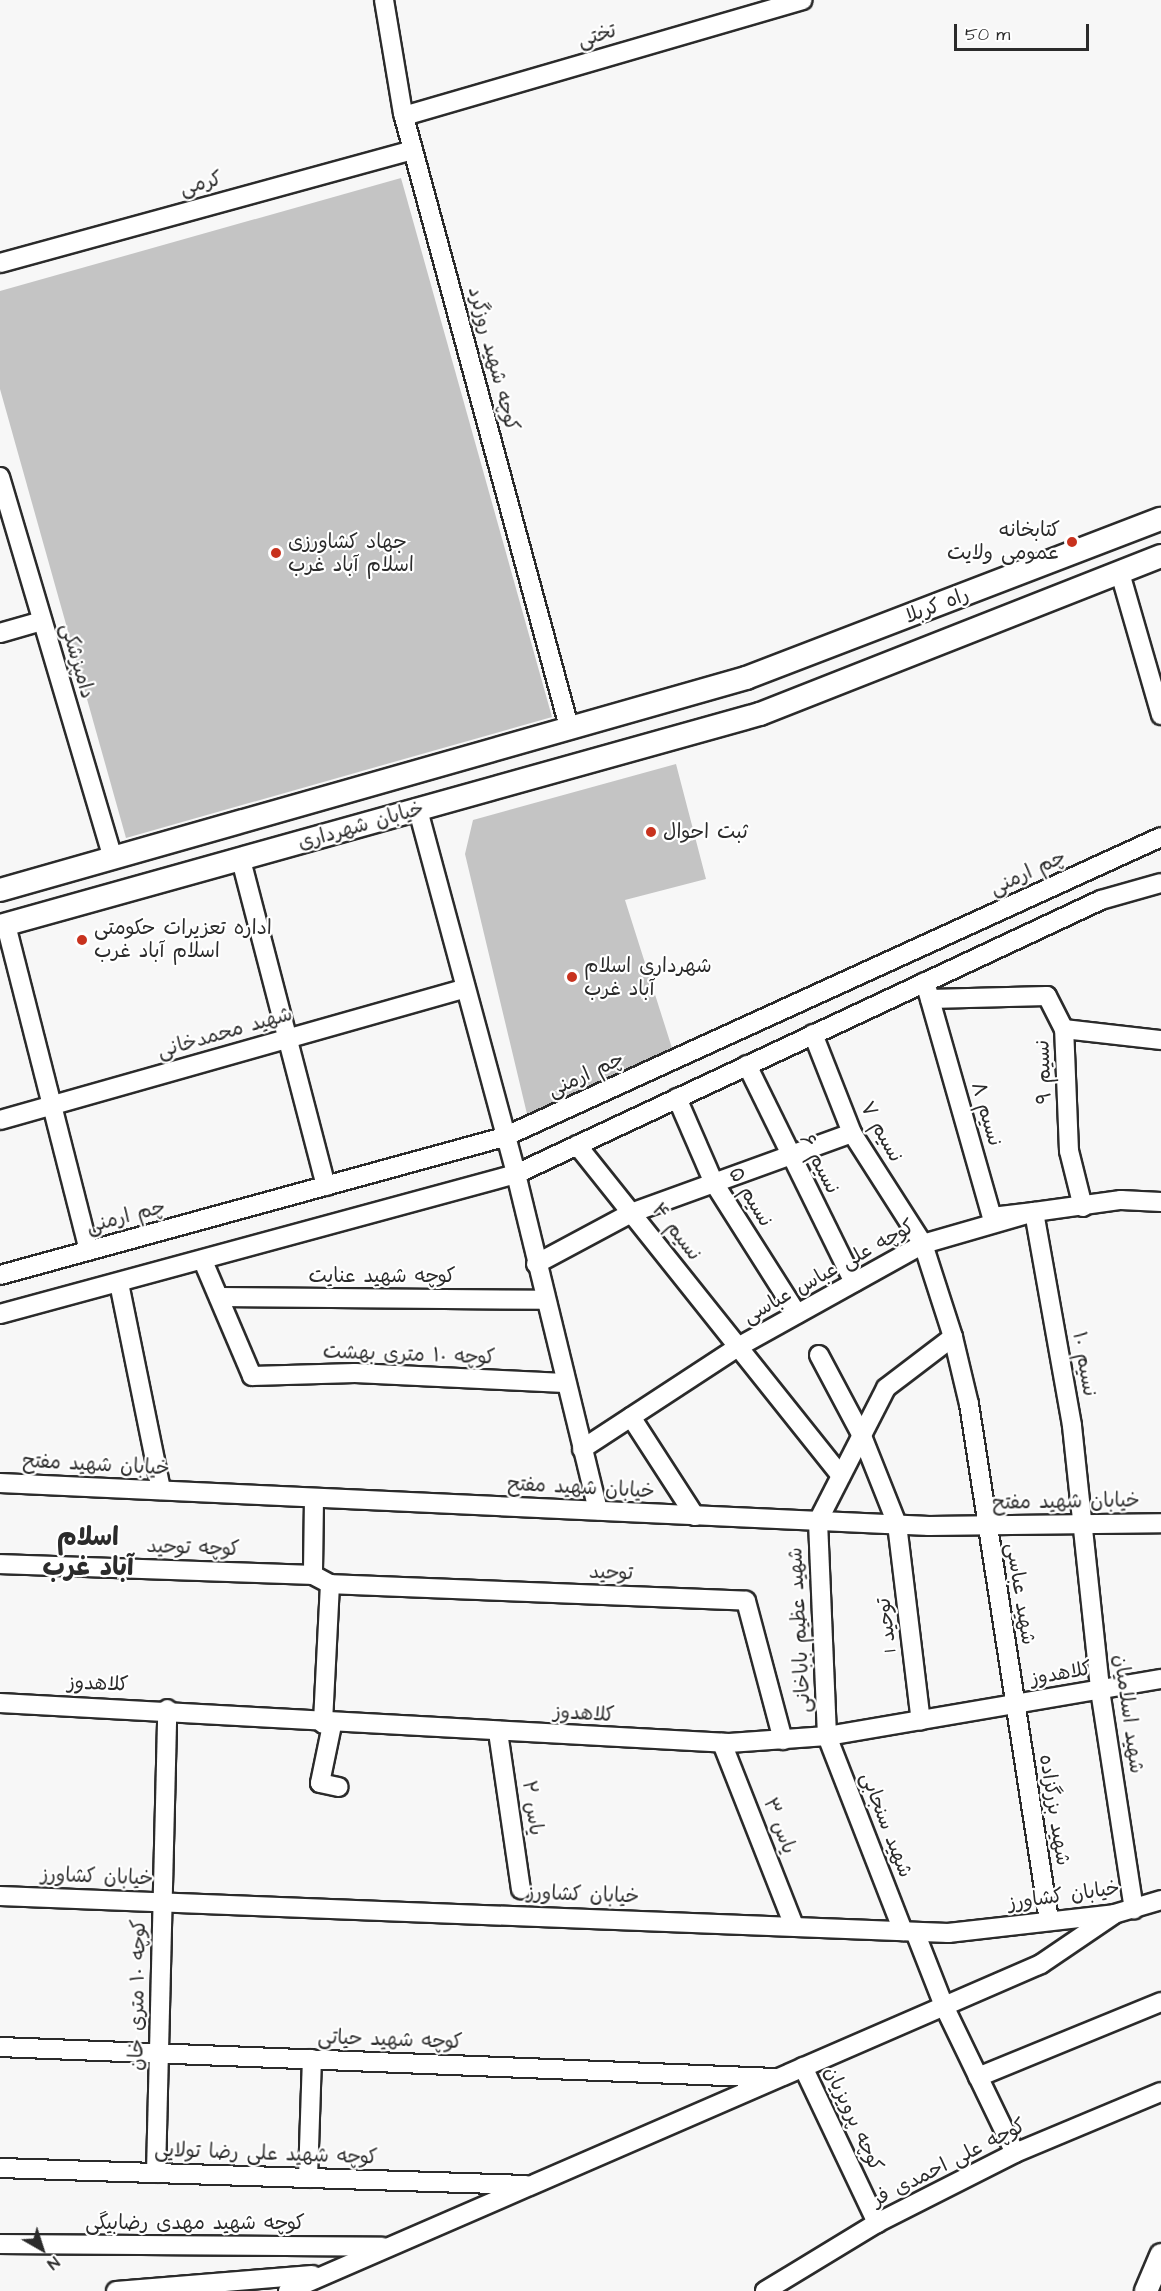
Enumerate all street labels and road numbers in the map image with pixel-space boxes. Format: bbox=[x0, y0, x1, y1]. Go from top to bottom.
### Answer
street label: تختی bbox=[575, 19, 619, 53]
street label: کرمی bbox=[177, 167, 225, 201]
street label: کوچه شهید روزگرد bbox=[462, 284, 524, 434]
street label: راه کربلا bbox=[902, 583, 972, 629]
street label: دامپزشکی bbox=[55, 621, 99, 701]
street label: خیابان شهرداری bbox=[295, 797, 427, 855]
street label: چم ارمنی bbox=[986, 845, 1070, 901]
street label: شهید محمدخانی bbox=[155, 1002, 295, 1064]
street label: نسیم ۹ bbox=[1031, 1040, 1057, 1104]
street label: چم ارمنی bbox=[544, 1047, 628, 1103]
street label: نسیم ۸ bbox=[965, 1079, 1007, 1149]
street label: نسیم ۷ bbox=[855, 1097, 907, 1167]
street label: نسیم ۶ bbox=[794, 1130, 844, 1198]
street label: نسیم ۵ bbox=[723, 1163, 777, 1231]
street label: چم ارمنی bbox=[84, 1195, 168, 1239]
street label: نسیم ۴ bbox=[646, 1198, 706, 1266]
street label: کوچه علی عباس عباسی bbox=[739, 1215, 919, 1329]
street label: کوچه شهید عنایت bbox=[309, 1264, 455, 1288]
street label: نسیم ۱۰ bbox=[1067, 1330, 1101, 1398]
street label: کوچه ۱۰ متری بهشت bbox=[322, 1340, 496, 1370]
street label: خیابان شهید مفتح bbox=[22, 1449, 170, 1481]
street label: خیابان شهید مفتح bbox=[507, 1472, 655, 1504]
street label: خیابان شهید مفتح bbox=[992, 1489, 1140, 1515]
street label: کوچه توحید bbox=[146, 1534, 240, 1562]
street label: شهید عباسی bbox=[1000, 1541, 1040, 1647]
street label: شهید عظیم باباخانی bbox=[784, 1547, 816, 1713]
street label: توحید bbox=[588, 1560, 634, 1586]
street label: توحید 1 bbox=[872, 1596, 902, 1654]
street label: شهید اسلامیان bbox=[1108, 1653, 1148, 1775]
street label: کلاهدوز bbox=[1029, 1657, 1093, 1691]
street label: کلاهدوز bbox=[67, 1671, 129, 1697]
street label: کلاهدوز bbox=[553, 1700, 615, 1728]
street label: شهید بزرگزاده bbox=[1033, 1753, 1075, 1867]
street label: شهید سنجابی bbox=[855, 1769, 917, 1881]
street label: یاس ۲ bbox=[516, 1779, 548, 1837]
street label: یاس ۳ bbox=[757, 1795, 801, 1857]
street label: خیابان کشاورز bbox=[40, 1863, 154, 1891]
street label: خیابان کشاورز bbox=[1007, 1876, 1121, 1916]
street label: خیابان کشاورز bbox=[526, 1881, 640, 1909]
street label: کوچه ۱۰ متری خان bbox=[125, 1919, 151, 2071]
street label: کوچه شهید حیاتی bbox=[317, 2025, 463, 2055]
street label: کوچه پرویزیان bbox=[818, 2063, 888, 2175]
street label: کوچه علی احمدی فر bbox=[868, 2114, 1030, 2212]
street label: کوچه شهید علی رضا تولایی bbox=[154, 2138, 378, 2170]
street label: کوچه شهید مهدی رضابیگی bbox=[85, 2211, 305, 2235]

